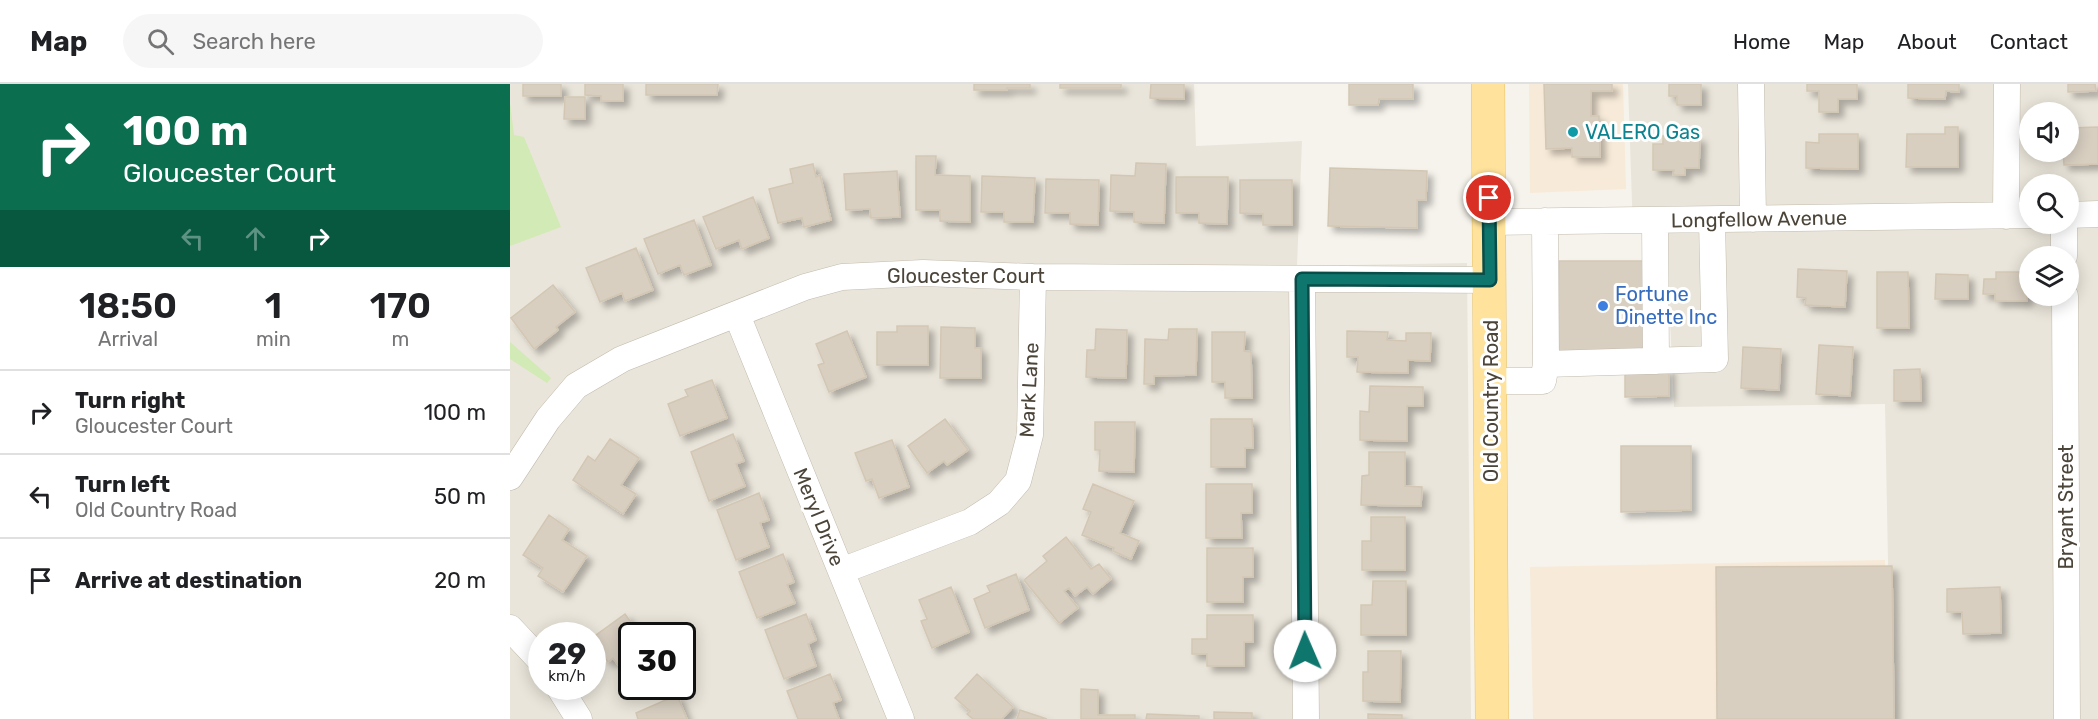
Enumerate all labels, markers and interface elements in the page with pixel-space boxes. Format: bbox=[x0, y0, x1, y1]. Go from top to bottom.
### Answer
search box bbox=[123, 14, 543, 68]
text: Map bbox=[30, 25, 87, 58]
icon: search bbox=[144, 25, 177, 58]
text: Search here bbox=[192, 28, 316, 55]
text: Home bbox=[1733, 29, 1790, 54]
text: Map bbox=[1823, 29, 1864, 54]
text: About bbox=[1897, 29, 1957, 54]
text: Contact bbox=[1990, 29, 2068, 54]
map controls bbox=[2019, 102, 2079, 306]
button: sound bbox=[2019, 102, 2079, 162]
text: 100 m bbox=[123, 106, 248, 156]
icon: right bbox=[24, 108, 102, 186]
place label: VALERO Gas bbox=[1585, 120, 1700, 144]
marker: VALERO Gas bbox=[1566, 125, 1580, 139]
text: Gloucester Court bbox=[123, 157, 336, 189]
pin bbox=[1463, 172, 1514, 223]
button: search bbox=[2019, 174, 2079, 234]
icon: arrive bbox=[1472, 181, 1505, 214]
street label: Longfellow Avenue bbox=[1671, 205, 1847, 233]
icon: left bbox=[176, 222, 209, 255]
icon: ahead bbox=[239, 222, 272, 255]
icon: right bbox=[302, 222, 335, 255]
button: layers bbox=[2019, 246, 2079, 306]
street label: Gloucester Court bbox=[887, 264, 1045, 288]
place label: Fortune Dinette Inc bbox=[1615, 282, 1717, 329]
text: 18:50 bbox=[79, 284, 177, 327]
text: 1 bbox=[265, 284, 282, 327]
text: 170 bbox=[370, 284, 431, 327]
marker: Fortune Dinette Inc bbox=[1596, 299, 1610, 313]
street label: Old Country Road bbox=[1479, 320, 1503, 482]
text: Arrival bbox=[98, 327, 158, 351]
text: min bbox=[256, 327, 291, 351]
text: m bbox=[391, 327, 409, 351]
street label: Mark Lane bbox=[1015, 342, 1043, 438]
text: Turn right bbox=[75, 387, 185, 414]
icon: right bbox=[24, 396, 57, 429]
text: 100 m bbox=[424, 399, 486, 426]
text: Gloucester Court bbox=[75, 414, 233, 438]
street label: Bryant Street bbox=[2054, 444, 2078, 570]
street label: Meryl Drive bbox=[788, 464, 850, 570]
text: Turn left bbox=[75, 471, 170, 498]
icon: left bbox=[24, 480, 57, 513]
text: 50 m bbox=[434, 483, 486, 510]
text: Old Country Road bbox=[75, 498, 237, 522]
icon: arrive bbox=[24, 564, 57, 597]
text: Arrive at destination bbox=[75, 567, 302, 594]
text: 20 m bbox=[434, 567, 486, 594]
position arrow bbox=[1273, 619, 1337, 683]
speed limit sign: 30 bbox=[618, 622, 696, 700]
text: 29 bbox=[548, 636, 586, 672]
text: km/h bbox=[548, 667, 586, 685]

